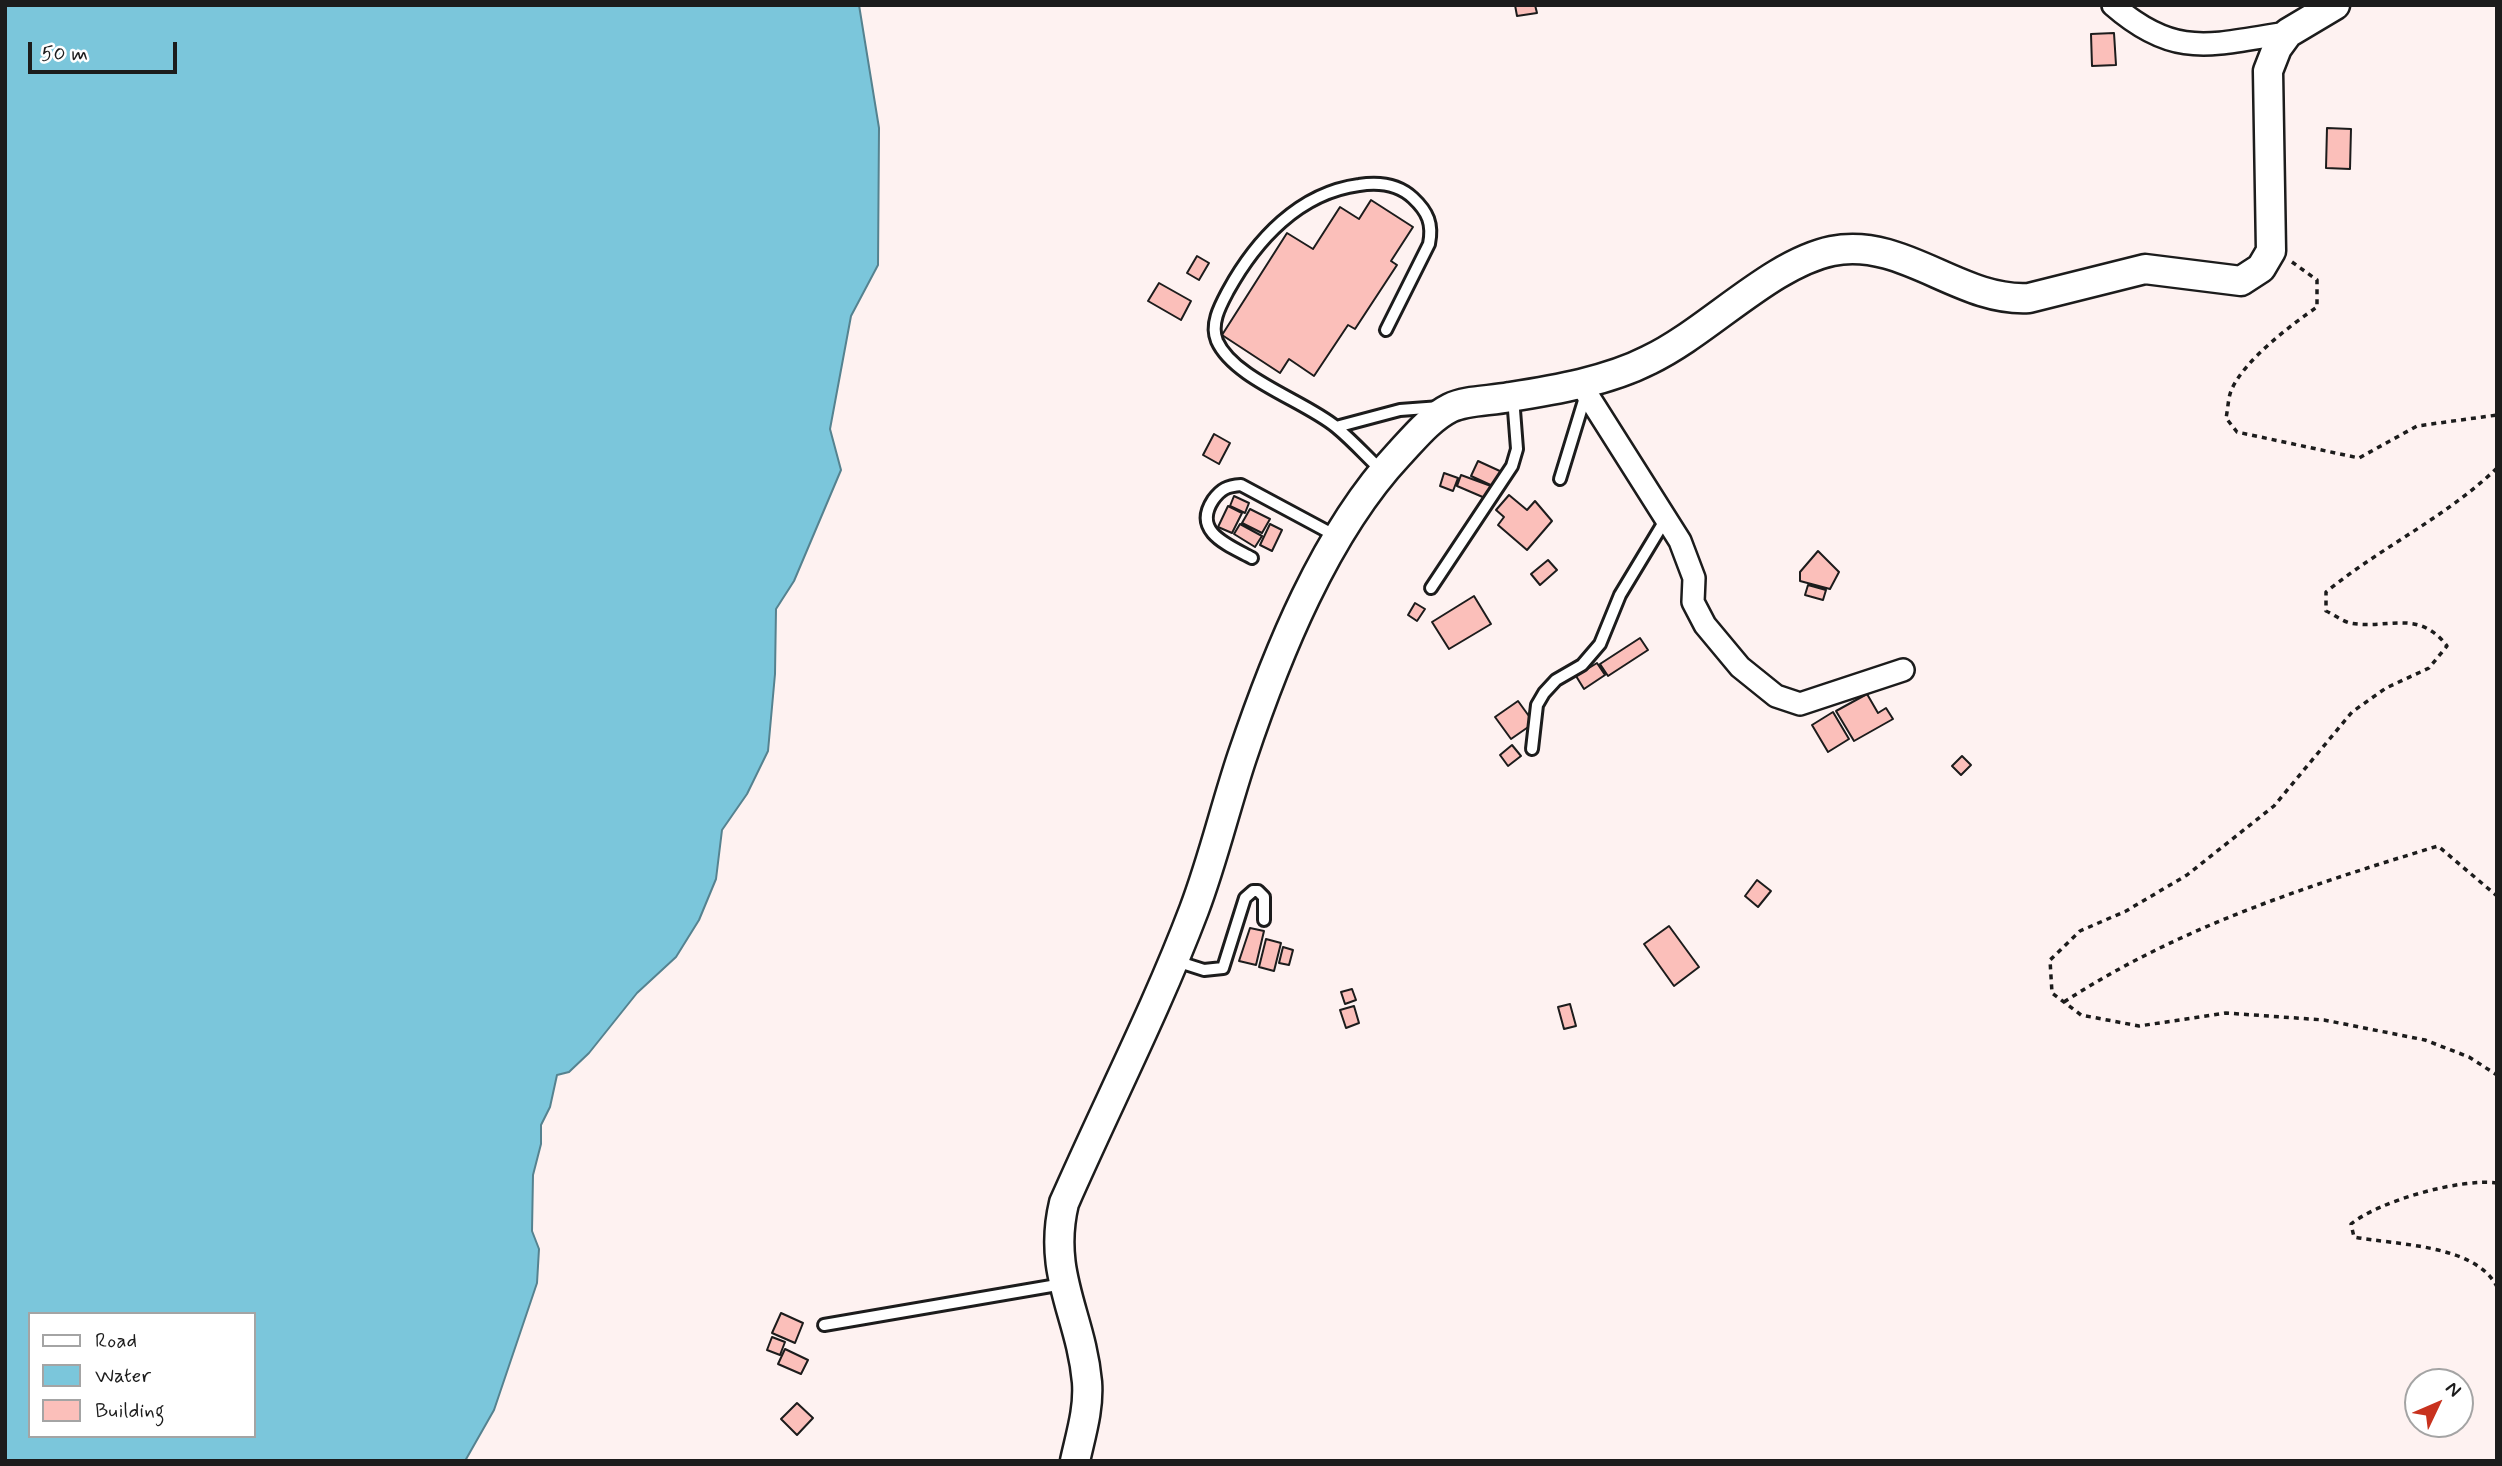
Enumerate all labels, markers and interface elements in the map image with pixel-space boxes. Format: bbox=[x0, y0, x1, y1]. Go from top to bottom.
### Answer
scale bar bbox=[32, 28, 180, 72]
text: 50 m bbox=[41, 40, 88, 68]
legend bbox=[28, 1312, 256, 1438]
text: Road bbox=[95, 1327, 137, 1355]
text: Water bbox=[95, 1362, 151, 1390]
north arrow bbox=[2404, 1368, 2474, 1438]
text: N bbox=[2440, 1376, 2466, 1403]
text: Building bbox=[95, 1397, 165, 1425]

